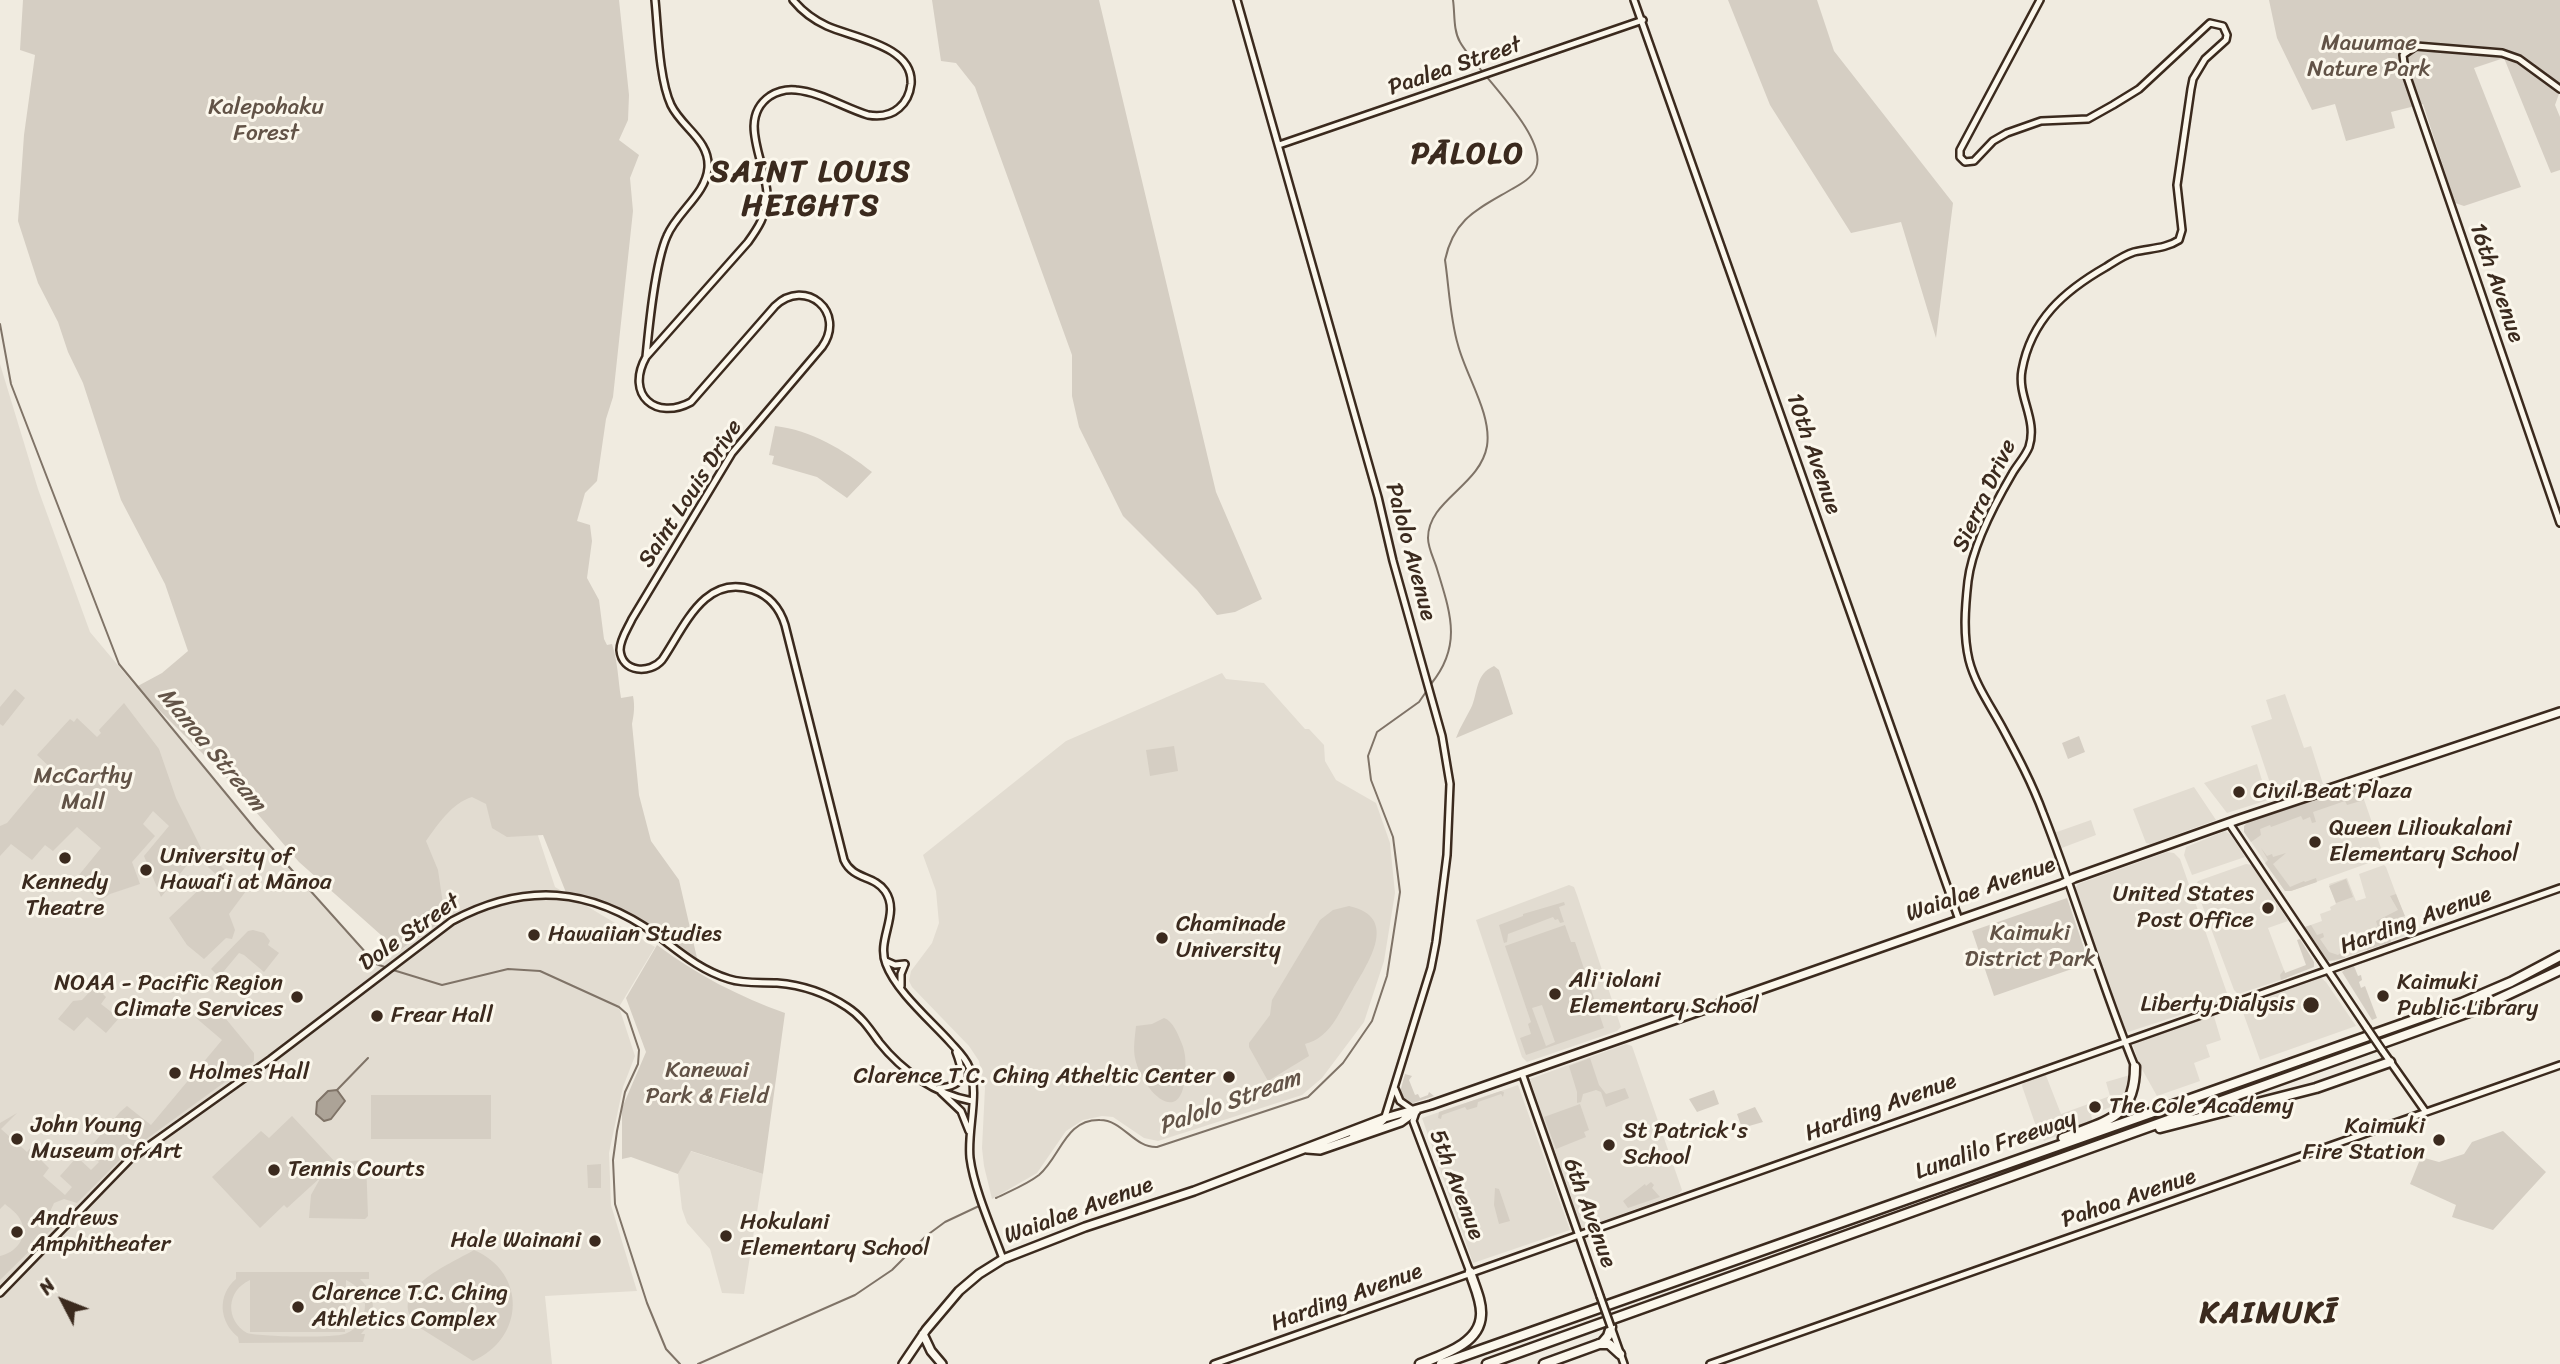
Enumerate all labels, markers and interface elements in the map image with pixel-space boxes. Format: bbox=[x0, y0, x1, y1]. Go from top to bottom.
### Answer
park label: Mauumae Nature Park bbox=[2307, 30, 2431, 84]
street label: Paalea Street bbox=[1385, 31, 1525, 103]
park label: Kalepohaku Forest bbox=[208, 94, 324, 148]
district label: PĀLOLO bbox=[1412, 137, 1524, 173]
district label: SAINT LOUIS HEIGHTS bbox=[715, 155, 907, 226]
street label: 16th Avenue bbox=[2463, 220, 2529, 346]
street label: 10th Avenue bbox=[1779, 390, 1847, 518]
street label: Saint Louis Drive bbox=[633, 415, 749, 573]
street label: Sierra Drive bbox=[1947, 435, 2023, 557]
street label: Palolo Avenue bbox=[1378, 480, 1442, 624]
water label: Manoa Stream bbox=[151, 682, 271, 818]
park label: McCarthy Mall bbox=[34, 763, 132, 817]
place label: Civil Beat Plaza bbox=[2253, 778, 2412, 806]
marker: Civil Beat Plaza bbox=[2231, 784, 2247, 800]
place label: Queen Lilioukalani Elementary School bbox=[2329, 815, 2519, 869]
marker: Queen Lilioukalani Elementary School bbox=[2307, 834, 2323, 850]
place label: University of Hawaiʻi at Mānoa bbox=[160, 843, 331, 897]
marker: Kennedy Theatre bbox=[57, 850, 73, 866]
street label: Waialae Avenue bbox=[1903, 851, 2059, 929]
marker: University of Hawaiʻi at Mānoa bbox=[138, 862, 154, 878]
place label: Kennedy Theatre bbox=[22, 869, 108, 923]
place label: United States Post Office bbox=[2113, 881, 2254, 935]
street label: Harding Avenue bbox=[2336, 881, 2496, 961]
street label: Dole Street bbox=[354, 888, 466, 978]
marker: United States Post Office bbox=[2260, 900, 2276, 916]
place label: Chaminade University bbox=[1176, 911, 1286, 965]
park label: Kaimuki District Park bbox=[1964, 920, 2096, 974]
place label: Hawaiian Studies bbox=[548, 921, 722, 949]
marker: Hawaiian Studies bbox=[526, 927, 542, 943]
marker: Chaminade University bbox=[1154, 930, 1170, 946]
place label: Ali'iolani Elementary School bbox=[1569, 967, 1759, 1021]
place label: Kaimuki Public Library bbox=[2397, 969, 2538, 1023]
place label: NOAA - Pacific Region Climate Services bbox=[54, 970, 283, 1024]
marker: Ali'iolani Elementary School bbox=[1547, 986, 1563, 1002]
marker: Kaimuki Public Library bbox=[2375, 988, 2391, 1004]
marker: NOAA - Pacific Region Climate Services bbox=[289, 989, 305, 1005]
place label: Liberty Dialysis bbox=[2140, 991, 2295, 1019]
marker: Liberty Dialysis bbox=[2301, 995, 2321, 1015]
place label: Frear Hall bbox=[391, 1002, 493, 1030]
marker: Frear Hall bbox=[369, 1008, 385, 1024]
park label: Kanewai Park & Field bbox=[645, 1057, 769, 1111]
place label: Holmes Hall bbox=[189, 1059, 309, 1087]
place label: Clarence T.C. Ching Atheltic Center bbox=[854, 1063, 1215, 1091]
water label: Palolo Stream bbox=[1155, 1064, 1305, 1142]
marker: Holmes Hall bbox=[167, 1065, 183, 1081]
street label: Harding Avenue bbox=[1801, 1068, 1961, 1148]
marker: Clarence T.C. Ching Atheltic Center bbox=[1221, 1069, 1237, 1085]
place label: The Cole Academy bbox=[2109, 1093, 2294, 1121]
marker: The Cole Academy bbox=[2087, 1099, 2103, 1115]
street label: Lunalilo Freeway bbox=[1912, 1105, 2080, 1187]
place label: John Young Museum of Art bbox=[31, 1112, 183, 1166]
place label: Kaimuki Fire Station bbox=[2303, 1113, 2425, 1167]
place label: St Patrick's School bbox=[1623, 1118, 1748, 1172]
street label: 5th Avenue bbox=[1422, 1126, 1490, 1244]
marker: John Young Museum of Art bbox=[9, 1131, 25, 1147]
marker: Kaimuki Fire Station bbox=[2431, 1132, 2447, 1148]
marker: St Patrick's School bbox=[1601, 1137, 1617, 1153]
street label: 6th Avenue bbox=[1556, 1154, 1622, 1272]
place label: Tennis Courts bbox=[288, 1156, 424, 1184]
marker: Tennis Courts bbox=[266, 1162, 282, 1178]
street label: Pahoa Avenue bbox=[2058, 1163, 2200, 1235]
street label: Waialae Avenue bbox=[1001, 1171, 1157, 1251]
place label: Andrews Amphitheater bbox=[31, 1205, 170, 1259]
place label: Hokulani Elementary School bbox=[740, 1209, 930, 1263]
marker: Andrews Amphitheater bbox=[9, 1224, 25, 1240]
place label: Hale Wainani bbox=[450, 1227, 581, 1255]
marker: Hokulani Elementary School bbox=[718, 1228, 734, 1244]
marker: Hale Wainani bbox=[587, 1233, 603, 1249]
street label: Harding Avenue bbox=[1267, 1258, 1427, 1338]
north arrow bbox=[28, 1266, 98, 1336]
text: N bbox=[30, 1271, 64, 1303]
place label: Clarence T.C. Ching Athletics Complex bbox=[312, 1280, 508, 1334]
district label: KAIMUKĪ bbox=[2202, 1296, 2336, 1332]
marker: Clarence T.C. Ching Athletics Complex bbox=[290, 1299, 306, 1315]

